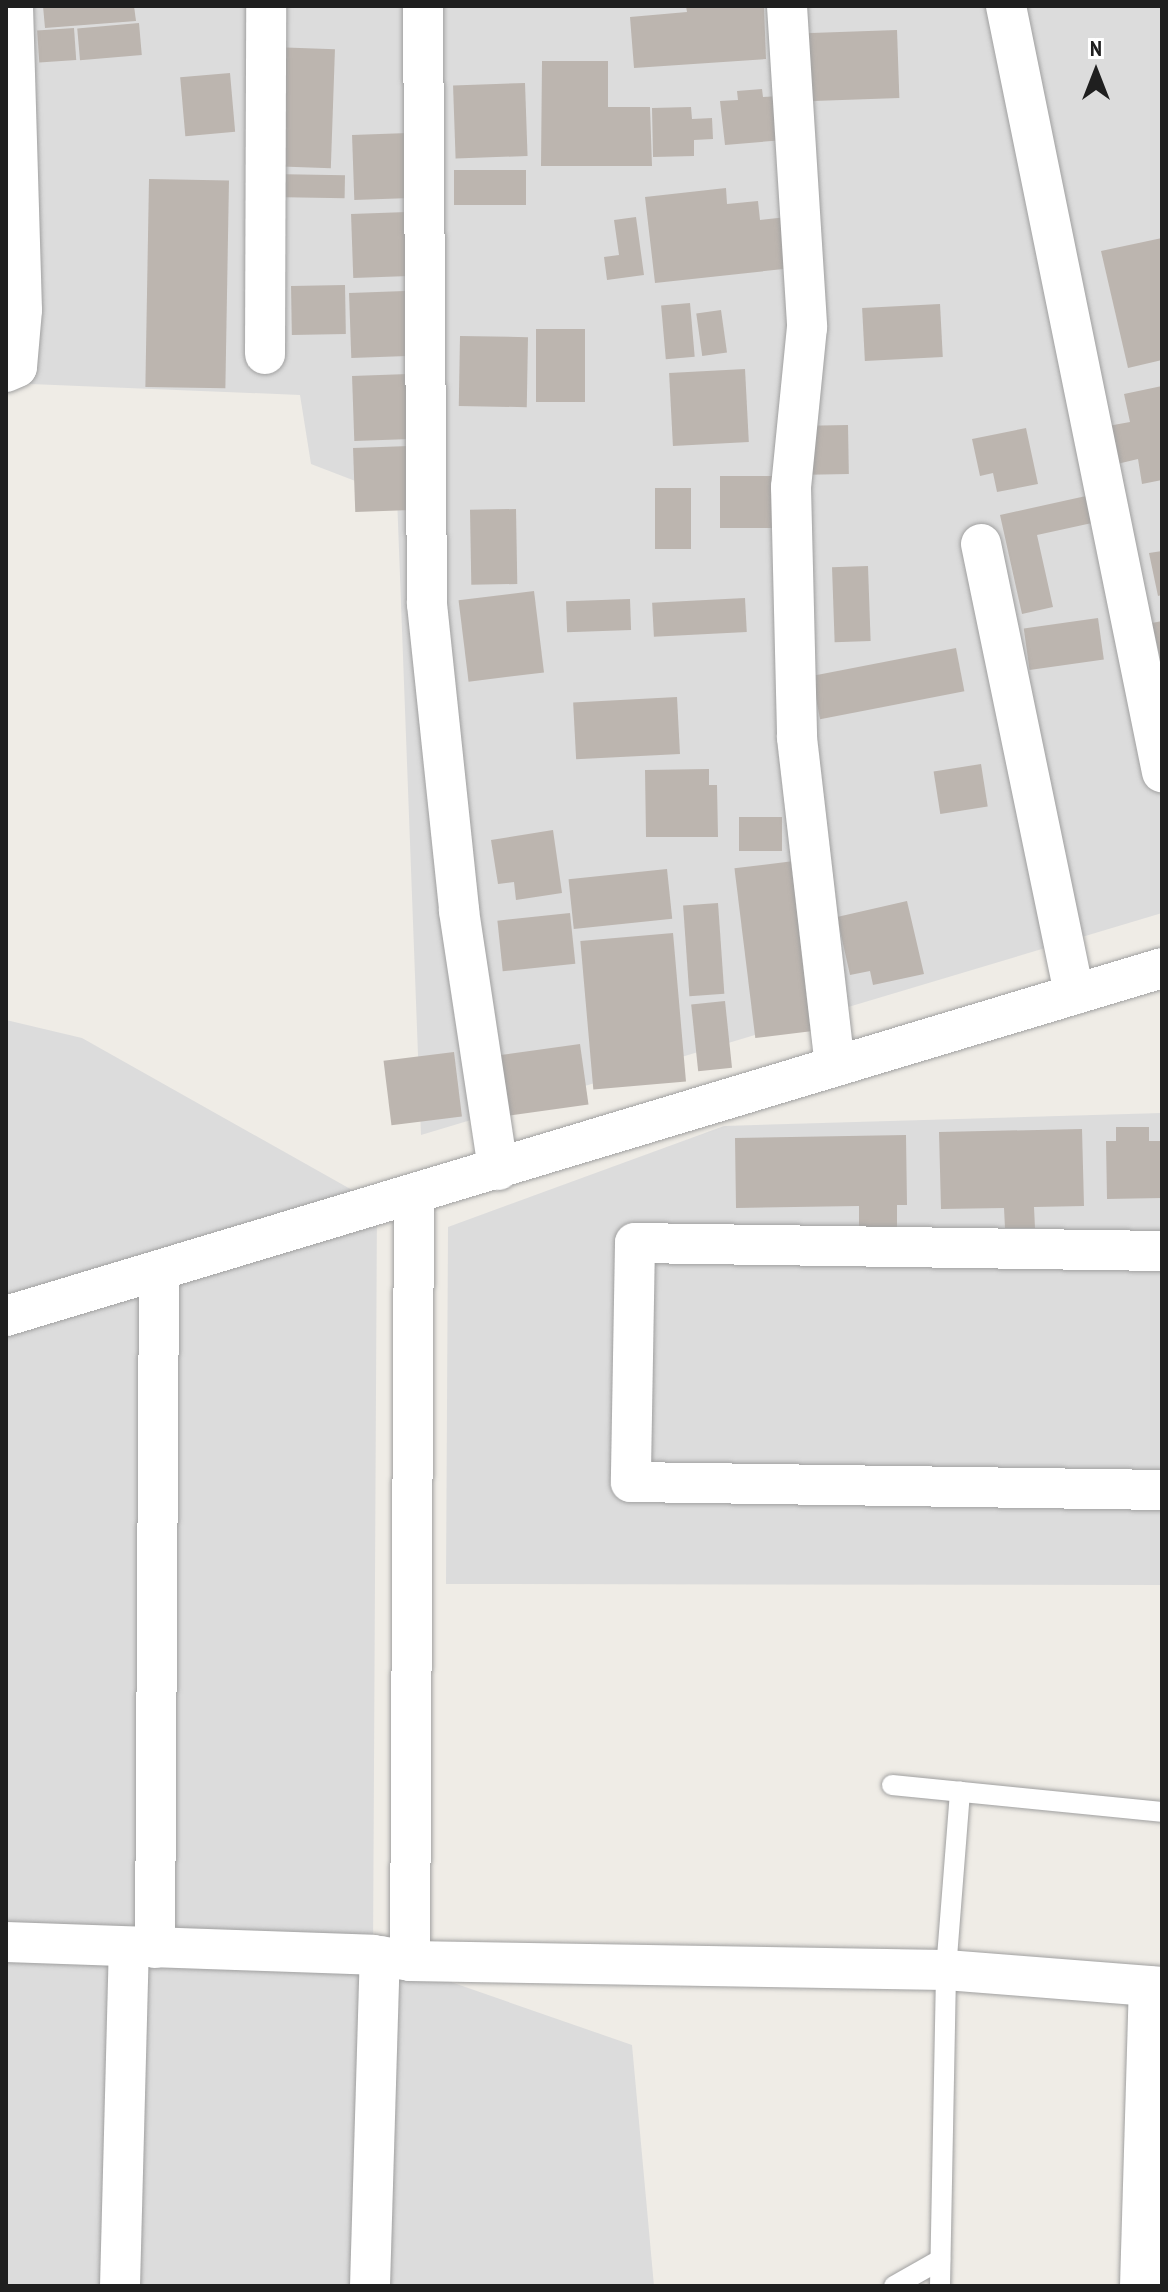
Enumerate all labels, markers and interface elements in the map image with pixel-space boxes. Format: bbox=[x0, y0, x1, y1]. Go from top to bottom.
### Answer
north arrow bbox=[1056, 32, 1136, 112]
text: N bbox=[1090, 34, 1102, 62]

